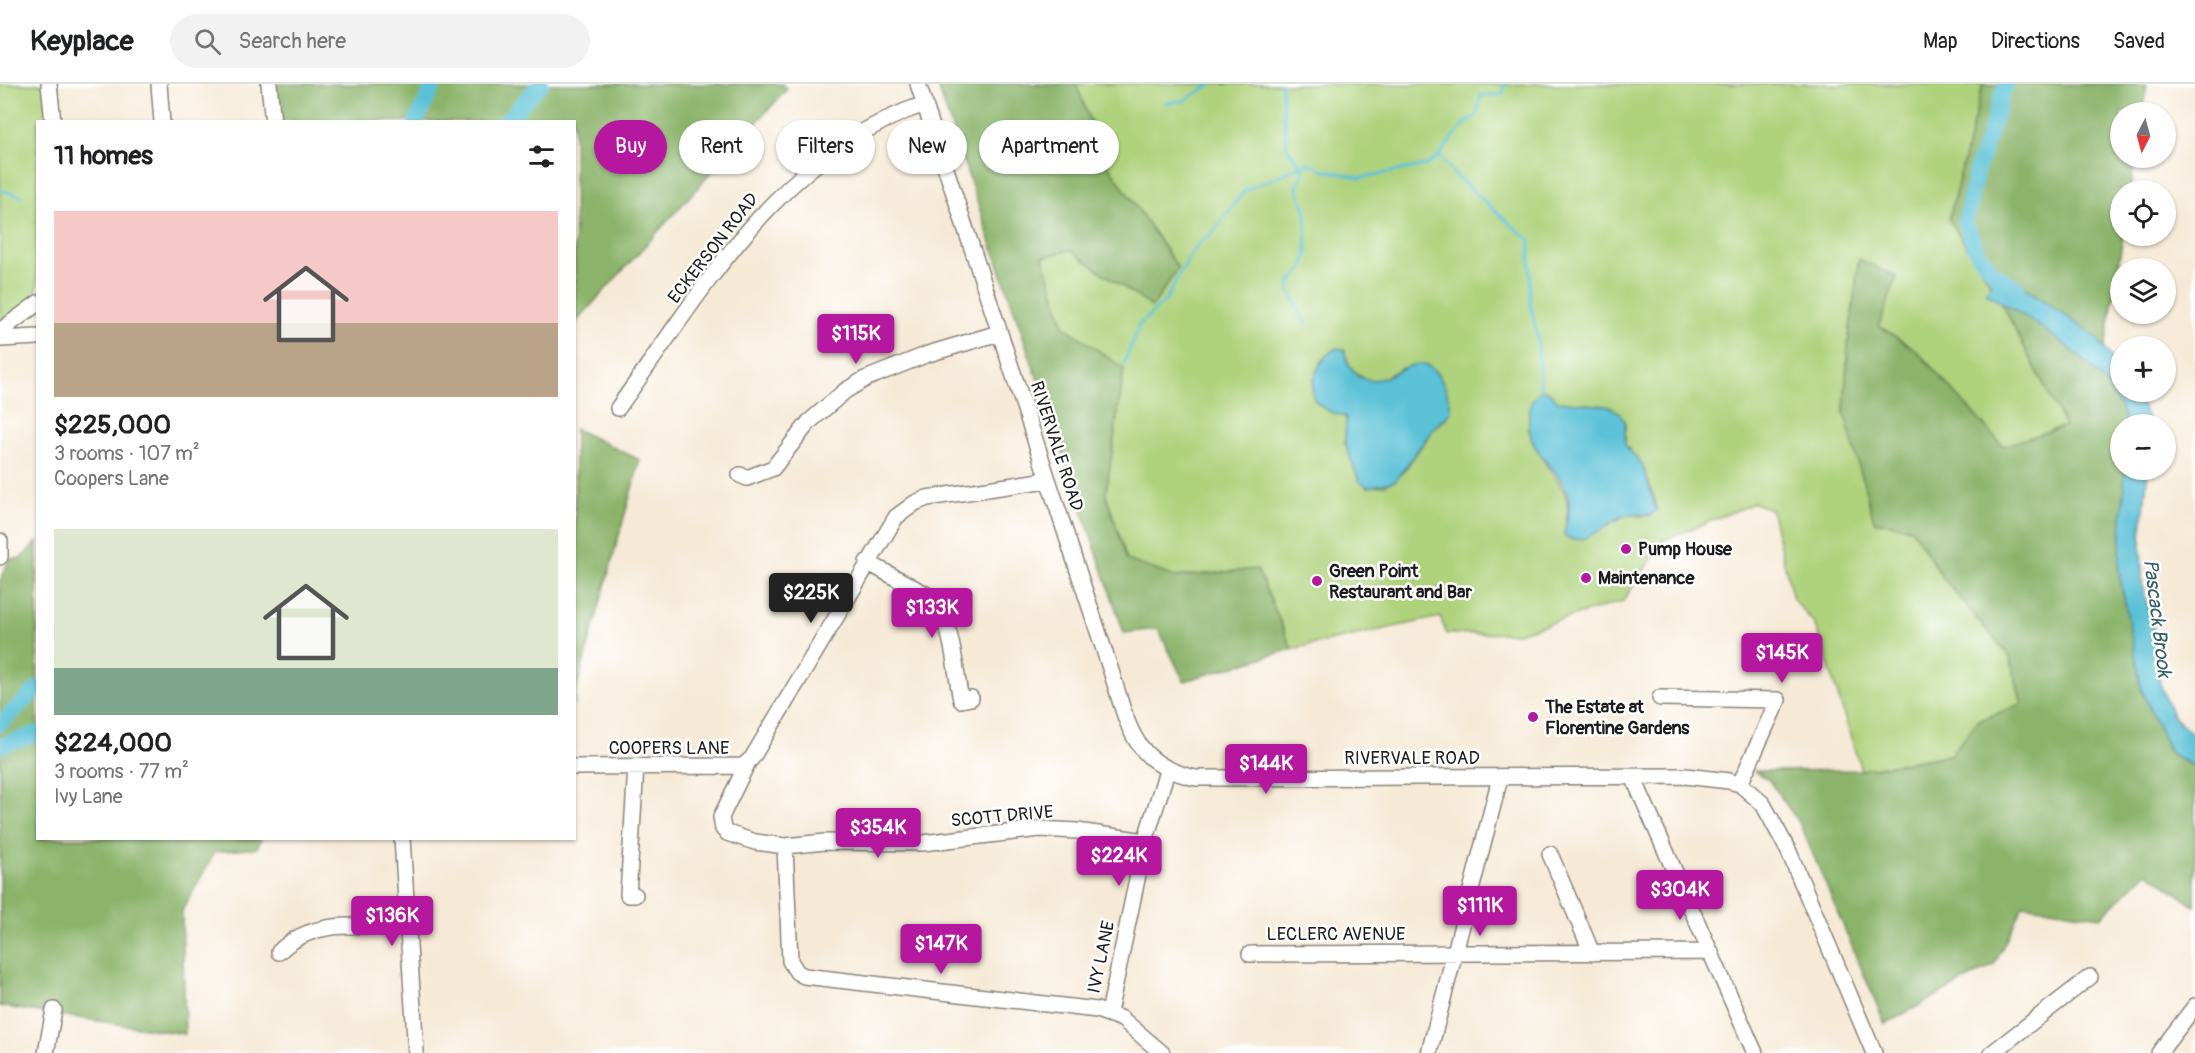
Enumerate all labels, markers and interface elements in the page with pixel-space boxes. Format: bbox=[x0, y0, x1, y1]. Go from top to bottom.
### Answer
search box bbox=[170, 14, 590, 68]
text: Keyplace bbox=[30, 24, 134, 59]
icon: search bbox=[191, 25, 224, 58]
text: Search here bbox=[239, 27, 346, 55]
text: Map bbox=[1923, 28, 1958, 55]
text: Directions bbox=[1991, 28, 2080, 55]
text: Saved bbox=[2113, 28, 2165, 55]
north arrow bbox=[2110, 102, 2176, 168]
map controls bbox=[2110, 102, 2176, 480]
chip: Buy bbox=[594, 120, 667, 174]
chip: Rent bbox=[679, 120, 764, 174]
chip: Filters bbox=[776, 120, 875, 174]
chip: New bbox=[887, 120, 967, 174]
chip: Apartment bbox=[979, 120, 1119, 174]
text: 11 homes bbox=[54, 140, 153, 172]
icon: filters bbox=[525, 140, 558, 173]
button: locate bbox=[2110, 180, 2176, 246]
street label: ECKERSON ROAD bbox=[663, 188, 764, 308]
icon: home bbox=[252, 250, 360, 358]
button: layers bbox=[2110, 258, 2176, 324]
pin: $115K bbox=[814, 314, 898, 365]
text: $115K bbox=[831, 321, 881, 346]
button: + bbox=[2110, 336, 2176, 402]
street label: RIVERVALE ROAD bbox=[1025, 378, 1088, 514]
text: $225,000 bbox=[54, 409, 171, 441]
button: − bbox=[2110, 414, 2176, 480]
text: 3 rooms · 107 m² bbox=[54, 441, 200, 466]
text: Coopers Lane bbox=[54, 466, 169, 491]
place label: Pump House bbox=[1638, 538, 1733, 561]
marker: Pump House bbox=[1619, 542, 1633, 556]
water label: Pascack Brook bbox=[2138, 558, 2177, 680]
place label: Green Point Restaurant and Bar bbox=[1329, 560, 1472, 604]
place label: Maintenance bbox=[1598, 567, 1695, 590]
icon: home bbox=[252, 568, 360, 676]
marker: Maintenance bbox=[1579, 571, 1593, 585]
pin: $225K bbox=[769, 573, 853, 624]
marker: Green Point Restaurant and Bar bbox=[1310, 574, 1324, 588]
text: $225K bbox=[783, 580, 839, 605]
pin: $133K bbox=[890, 588, 974, 639]
text: $133K bbox=[905, 595, 959, 620]
pin: $145K bbox=[1740, 633, 1824, 684]
text: $145K bbox=[1755, 640, 1809, 665]
place label: The Estate at Florentine Gardens bbox=[1544, 696, 1690, 740]
marker: The Estate at Florentine Gardens bbox=[1526, 710, 1540, 724]
text: $224,000 bbox=[54, 727, 172, 759]
street label: COOPERS LANE bbox=[609, 737, 729, 760]
pin: $144K bbox=[1224, 744, 1308, 795]
street label: RIVERVALE ROAD bbox=[1344, 747, 1480, 770]
text: $144K bbox=[1239, 751, 1293, 776]
text: 3 rooms · 77 m² bbox=[54, 759, 189, 784]
text: Ivy Lane bbox=[54, 784, 123, 809]
street label: SCOTT DRIVE bbox=[950, 801, 1054, 832]
pin: $354K bbox=[836, 808, 920, 859]
text: $354K bbox=[850, 815, 906, 840]
pin: $224K bbox=[1077, 836, 1161, 887]
text: $224K bbox=[1091, 843, 1147, 868]
pin: $304K bbox=[1638, 870, 1722, 921]
text: $304K bbox=[1650, 877, 1710, 902]
pin: $111K bbox=[1438, 886, 1522, 937]
text: $111K bbox=[1457, 893, 1503, 918]
pin: $136K bbox=[350, 896, 434, 947]
text: $136K bbox=[365, 903, 419, 928]
street label: IVY LANE bbox=[1083, 919, 1120, 995]
street label: LECLERC AVENUE bbox=[1267, 923, 1405, 946]
pin: $147K bbox=[899, 924, 983, 975]
text: $147K bbox=[915, 931, 967, 956]

